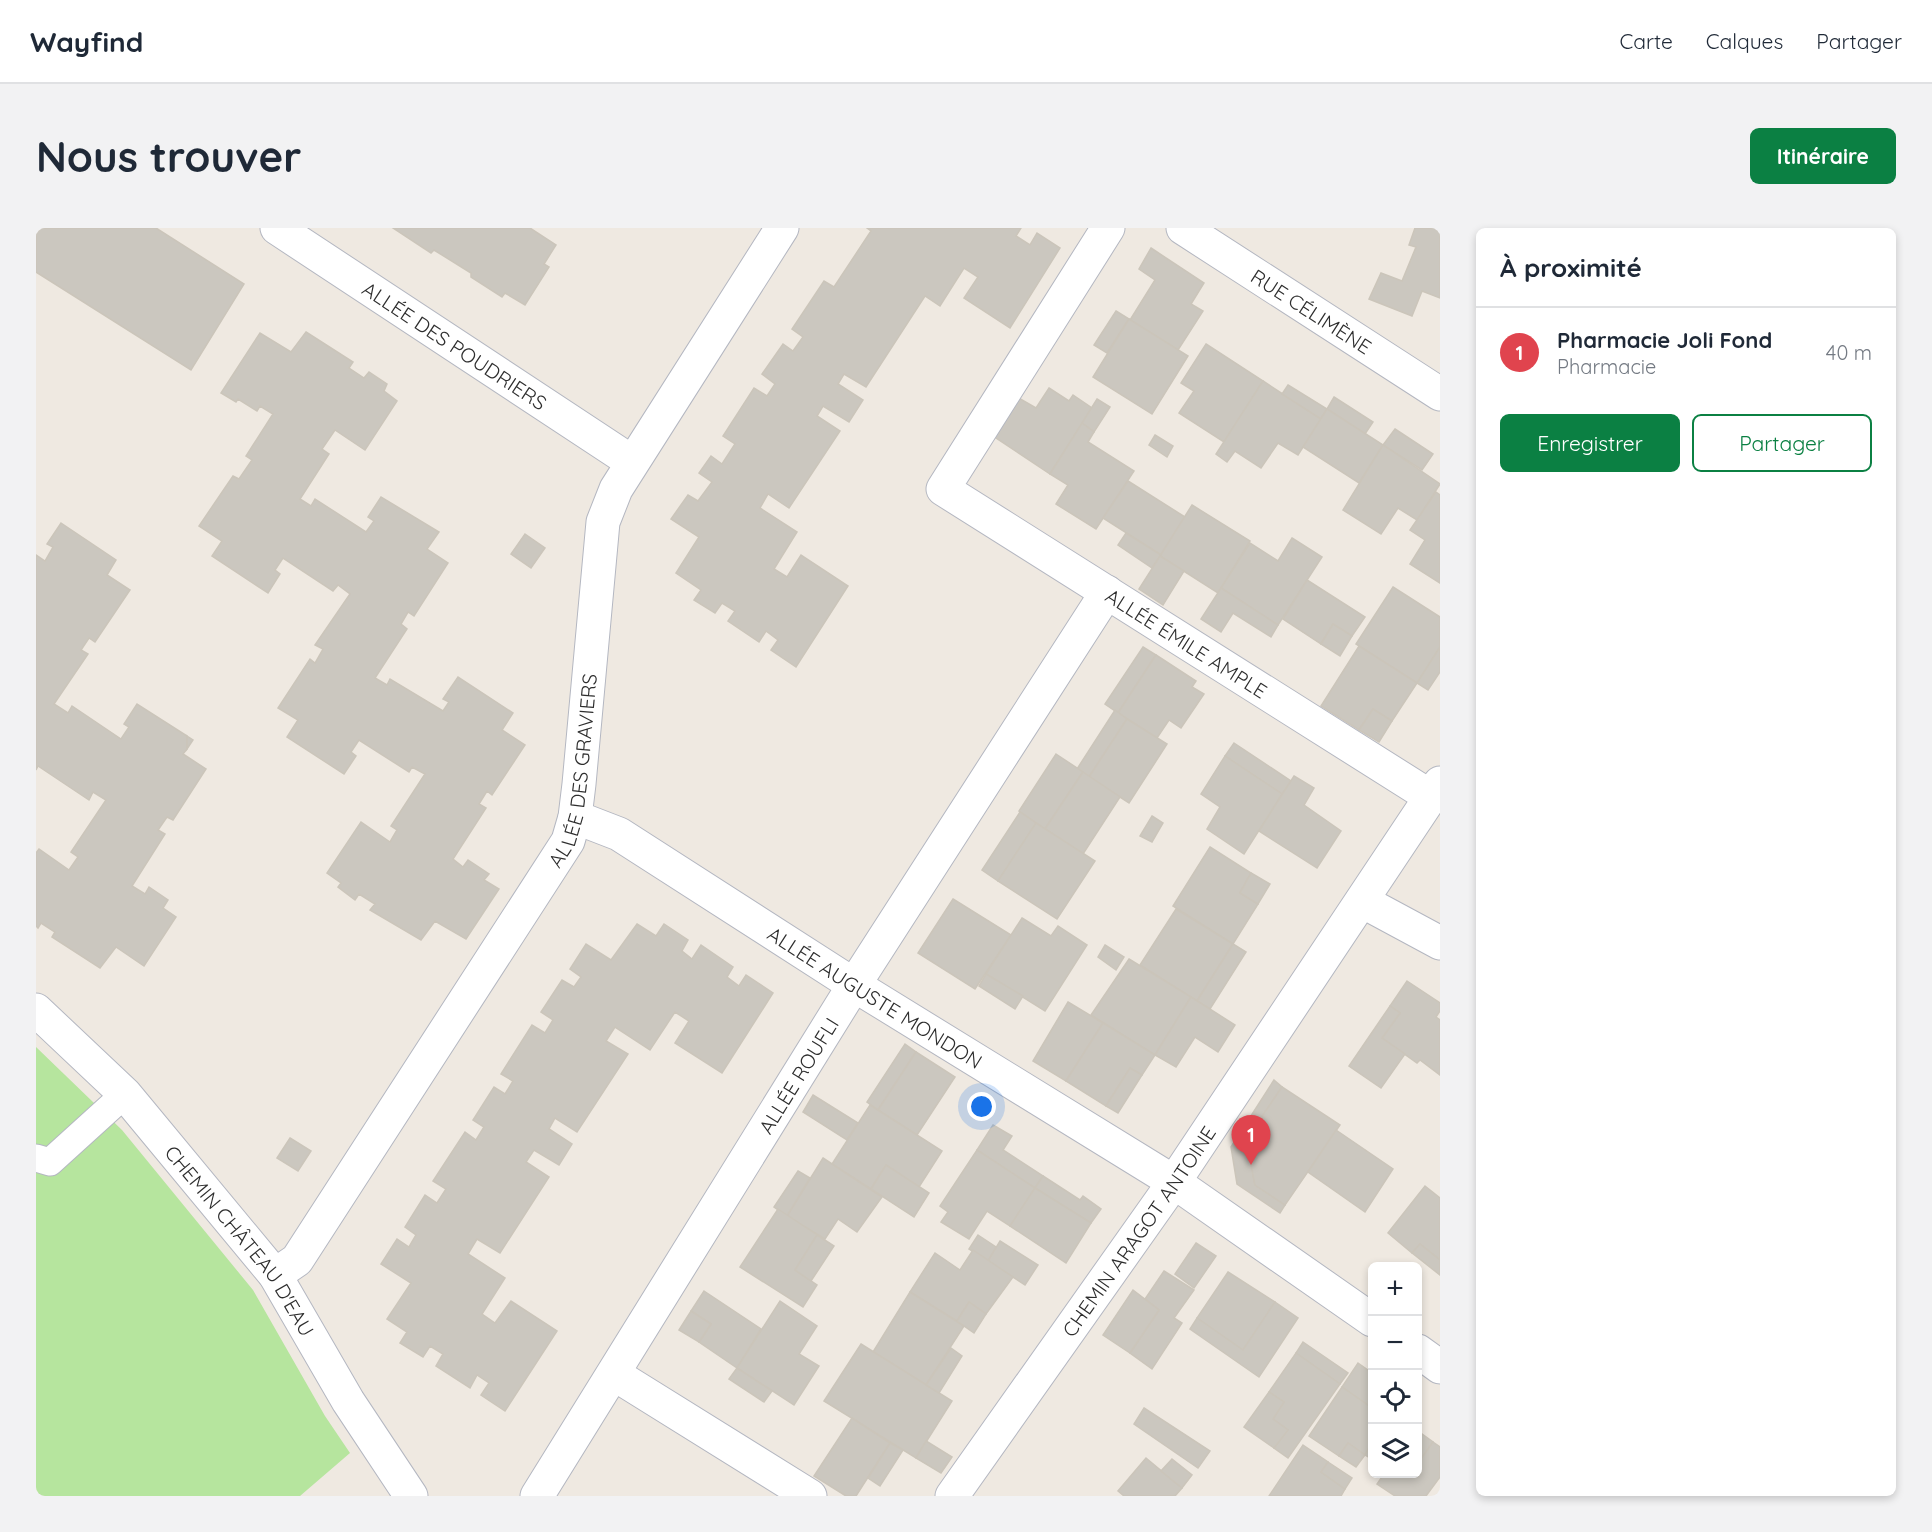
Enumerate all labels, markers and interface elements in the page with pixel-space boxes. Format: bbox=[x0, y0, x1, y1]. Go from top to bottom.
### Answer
text: Wayfind bbox=[30, 24, 143, 59]
text: Carte bbox=[1619, 28, 1673, 54]
text: Calques bbox=[1706, 28, 1783, 54]
text: Partager bbox=[1816, 28, 1902, 54]
button: Itinéraire bbox=[1750, 128, 1896, 184]
text: Nous trouver bbox=[36, 130, 301, 183]
text: À proximité bbox=[1500, 251, 1642, 284]
street label: RUE CÉLIMÈNE bbox=[1247, 263, 1376, 359]
street label: ALLÉE DES POUDRIERS bbox=[358, 276, 552, 415]
text: Pharmacie Joli Fond bbox=[1557, 326, 1772, 354]
text: 1 bbox=[1516, 340, 1523, 365]
text: 40 m bbox=[1826, 340, 1872, 365]
text: Pharmacie bbox=[1557, 354, 1656, 379]
button: Enregistrer bbox=[1500, 414, 1680, 472]
button: Partager bbox=[1692, 414, 1872, 472]
street label: ALLÉE ÉMILE AMPLE bbox=[1101, 583, 1272, 703]
street label: ALLÉE DES GRAVIERS bbox=[542, 672, 602, 872]
street label: ALLÉE AUGUSTE MONDON bbox=[763, 921, 987, 1074]
street label: ALLÉE ROUFLI bbox=[752, 1013, 843, 1138]
your location bbox=[967, 1092, 996, 1121]
pin: 1 bbox=[1232, 1116, 1270, 1165]
street label: CHEMIN ARAGOT ANTOINE bbox=[1056, 1121, 1221, 1341]
street label: CHEMIN CHÂTEAU D'EAU bbox=[160, 1140, 320, 1340]
map controls bbox=[1368, 1262, 1422, 1478]
button: + bbox=[1368, 1262, 1422, 1316]
button: − bbox=[1368, 1316, 1422, 1370]
button: locate bbox=[1368, 1370, 1422, 1424]
button: layers bbox=[1368, 1424, 1422, 1478]

